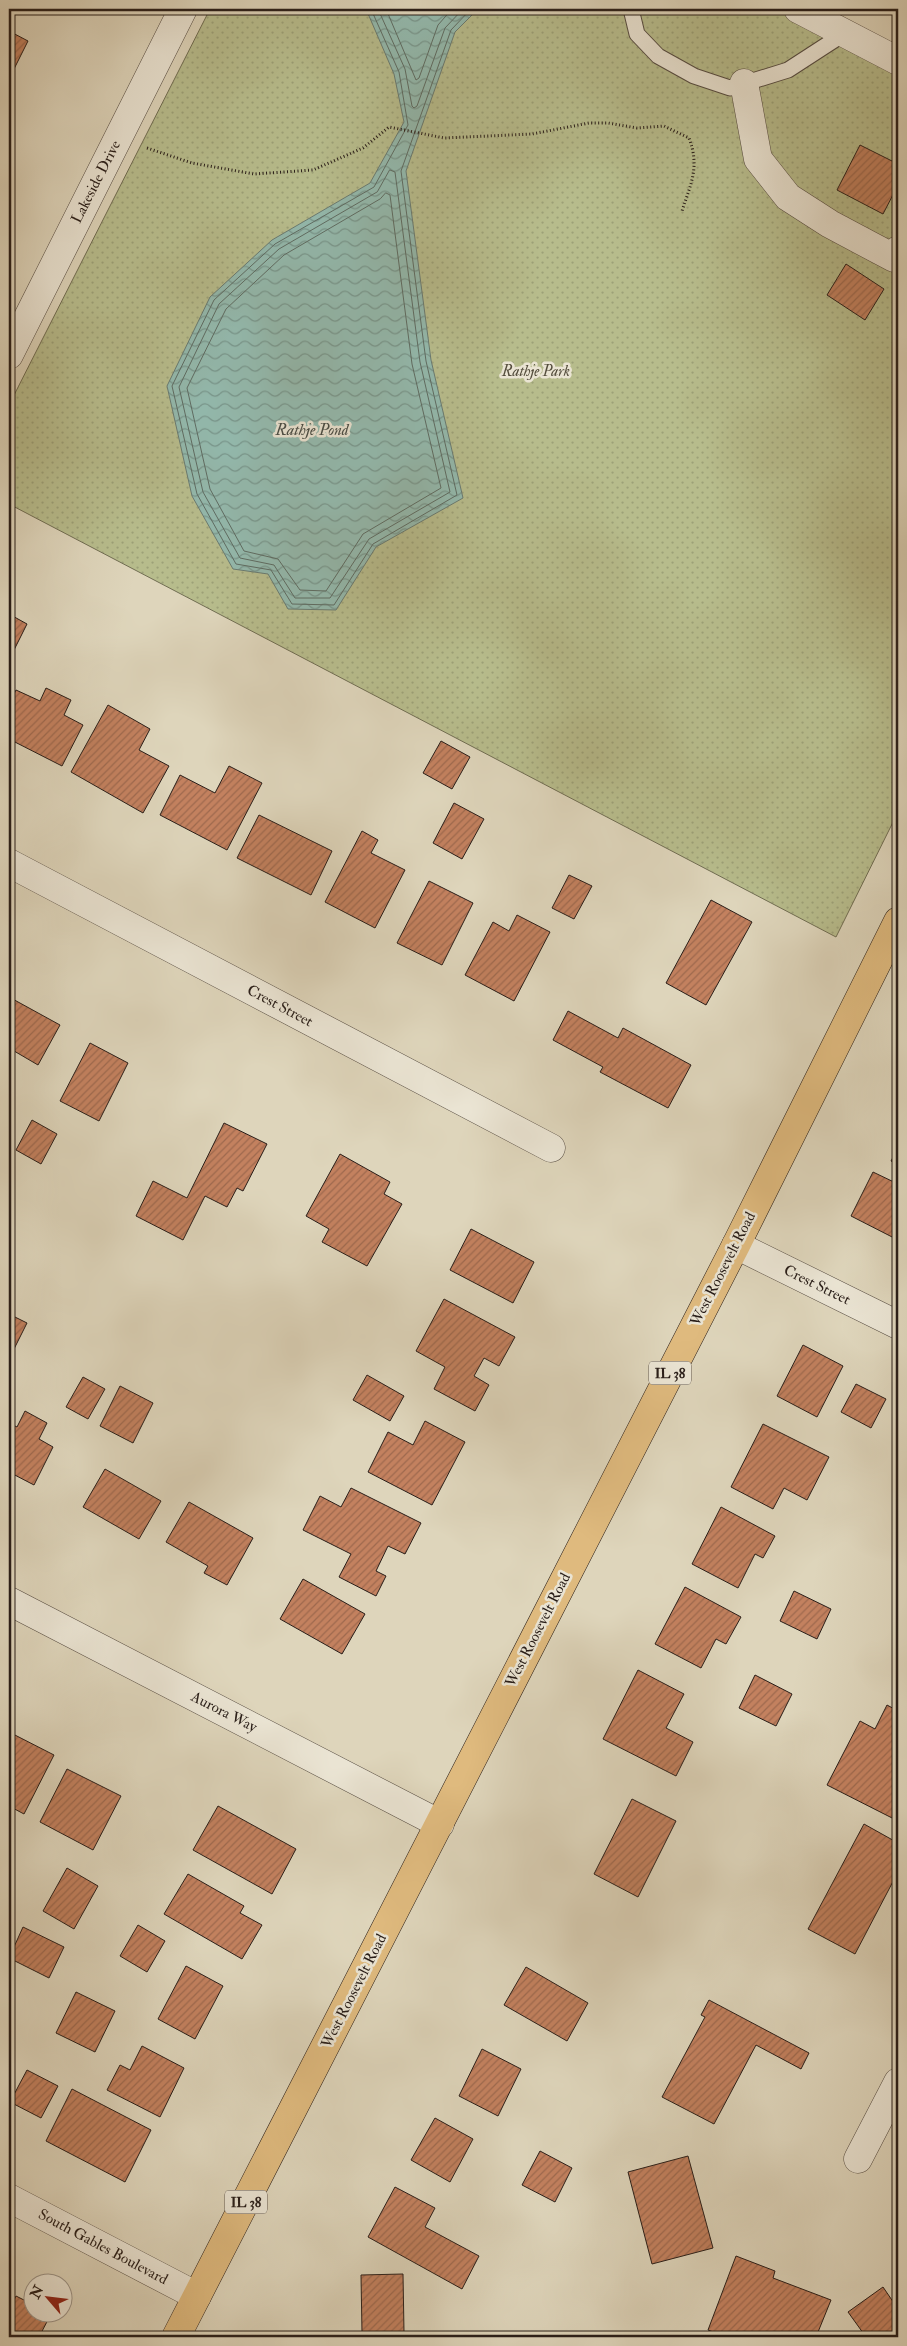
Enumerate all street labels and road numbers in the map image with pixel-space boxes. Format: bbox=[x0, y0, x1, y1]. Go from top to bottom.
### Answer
street label: Lakeside Drive bbox=[67, 137, 125, 227]
street label: Crest Street bbox=[244, 981, 316, 1031]
street label: West Roosevelt Road bbox=[686, 1208, 760, 1330]
street label: Crest Street bbox=[780, 1261, 854, 1309]
road number: IL 38 bbox=[649, 1362, 691, 1385]
street label: West Roosevelt Road bbox=[501, 1569, 575, 1691]
street label: Aurora Way bbox=[187, 1687, 261, 1737]
street label: West Roosevelt Road bbox=[317, 1930, 391, 2052]
road number: IL 38 bbox=[225, 2190, 267, 2214]
street label: South Gables Boulevard bbox=[35, 2205, 172, 2289]

